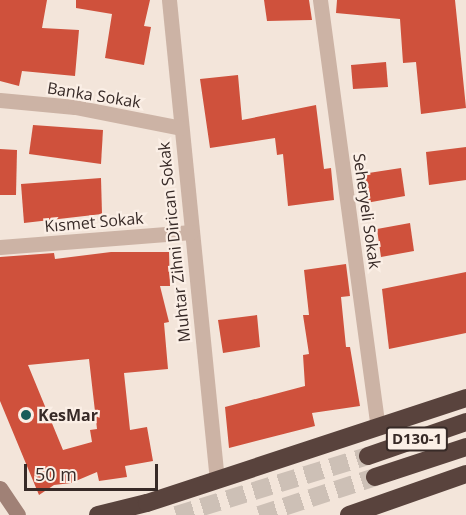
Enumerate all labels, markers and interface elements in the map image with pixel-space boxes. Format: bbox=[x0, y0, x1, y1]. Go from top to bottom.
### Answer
street label: Banka Sokak bbox=[46, 78, 142, 112]
street label: Muhtar Zihni Dirican Sokak bbox=[154, 141, 194, 343]
street label: Seheryeli Sokak bbox=[349, 152, 385, 270]
street label: Kısmet Sokak bbox=[44, 208, 144, 236]
place label: KesMar bbox=[38, 405, 98, 425]
marker: KesMar bbox=[19, 408, 33, 422]
road number: D130-1 bbox=[386, 427, 448, 451]
scale bar bbox=[27, 452, 160, 490]
text: 50 m bbox=[35, 462, 77, 486]

